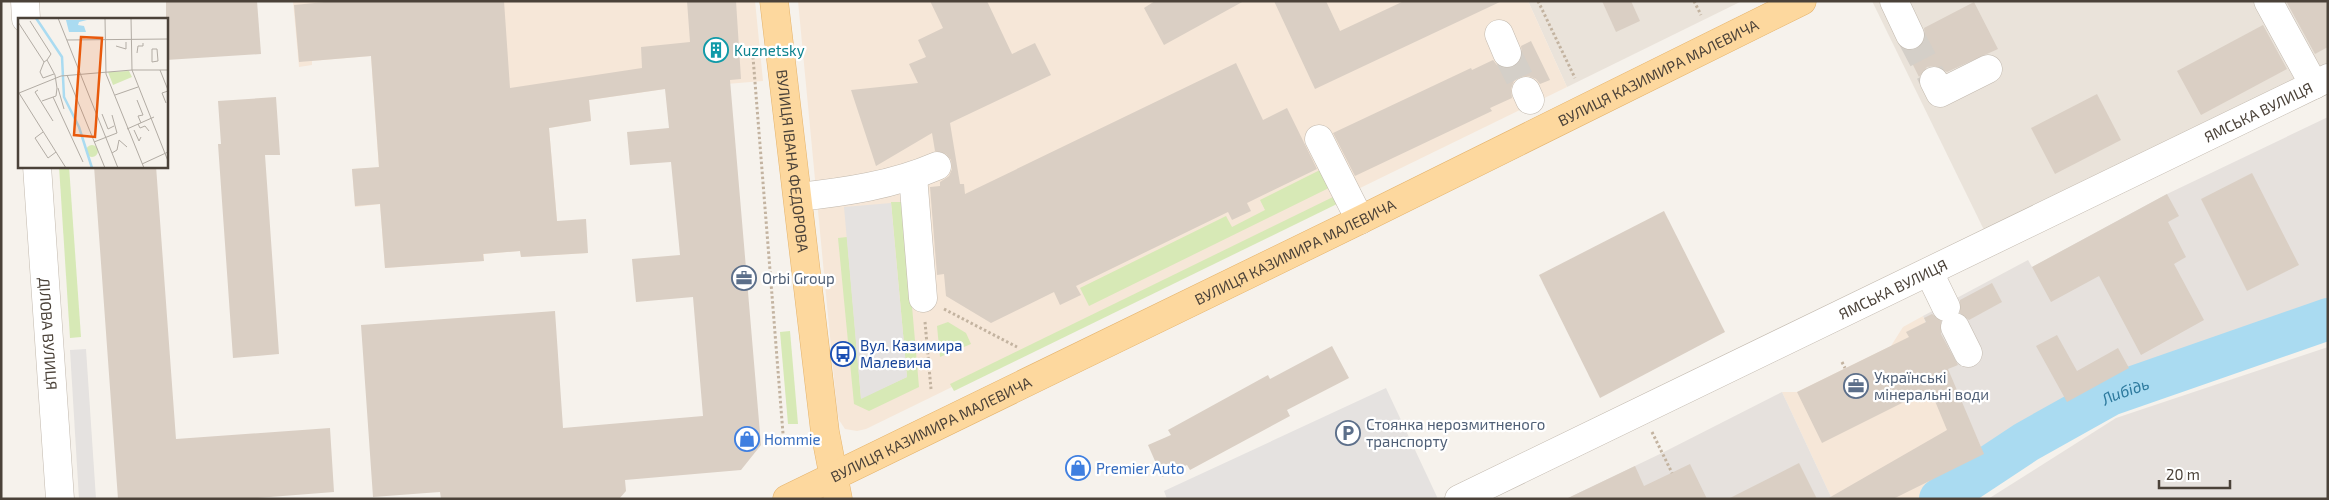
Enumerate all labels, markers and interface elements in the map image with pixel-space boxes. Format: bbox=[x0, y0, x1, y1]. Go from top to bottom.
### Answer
street label: ВУЛИЦЯ КАЗИМИРА МАЛЕВИЧА bbox=[1555, 15, 1762, 130]
inset map bbox=[18, 18, 168, 168]
building icon: Kuznetsky bbox=[703, 37, 729, 63]
place label: Kuznetsky bbox=[734, 41, 805, 59]
street label: ВУЛИЦЯ ІВАНА ФЕДОРОВА bbox=[773, 68, 813, 254]
street label: ЯМСЬКА ВУЛИЦЯ bbox=[2201, 78, 2315, 146]
street label: ВУЛИЦЯ КАЗИМИРА МАЛЕВИЧА bbox=[1192, 195, 1399, 308]
street label: ЯМСЬКА ВУЛИЦЯ bbox=[1836, 255, 1950, 323]
office icon: Orbi Group bbox=[731, 265, 757, 291]
place label: Orbi Group bbox=[762, 269, 835, 287]
street label: ДІЛОВА ВУЛИЦЯ bbox=[36, 277, 61, 391]
place label: Вул. Казимира Малевича bbox=[860, 336, 963, 371]
bus stop icon: Вул. Казимира Малевича bbox=[830, 341, 856, 367]
place label: Українські мінеральні води bbox=[1874, 368, 1989, 403]
street label: ВУЛИЦЯ КАЗИМИРА МАЛЕВИЧА bbox=[827, 372, 1035, 486]
office icon: Українські мінеральні води bbox=[1843, 373, 1869, 399]
water label: Либідь bbox=[2096, 373, 2151, 408]
place label: Стоянка нерозмитненого транспорту bbox=[1366, 415, 1545, 451]
parking icon: Стоянка нерозмитненого транспорту bbox=[1335, 420, 1361, 446]
shop icon: Hommie bbox=[734, 426, 760, 452]
place label: Hommie bbox=[764, 430, 821, 448]
shop icon: Premier Auto bbox=[1065, 455, 1091, 481]
scale bar bbox=[2159, 458, 2230, 490]
place label: Premier Auto bbox=[1096, 459, 1184, 477]
text: 20 m bbox=[2166, 465, 2200, 483]

